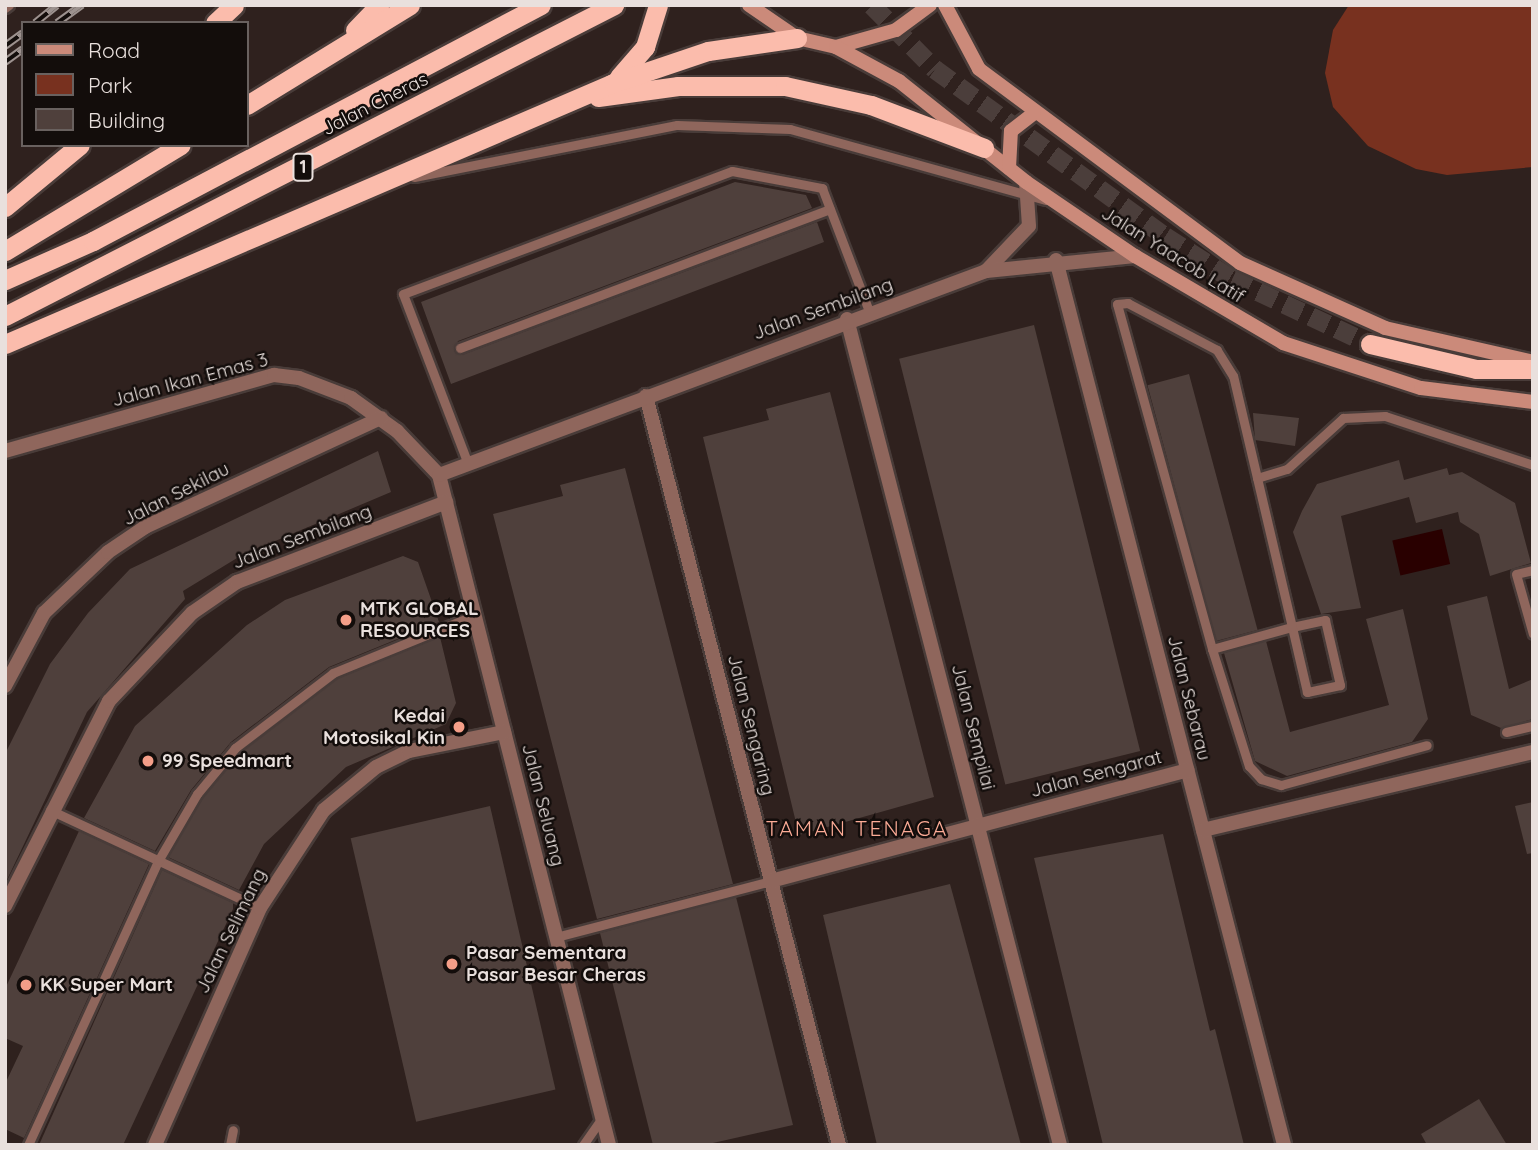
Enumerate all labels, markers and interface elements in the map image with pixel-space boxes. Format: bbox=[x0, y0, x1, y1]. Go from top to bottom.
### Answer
legend bbox=[21, 21, 248, 147]
text: Road bbox=[88, 37, 140, 63]
street label: Jalan Cheras bbox=[318, 68, 432, 140]
text: Park bbox=[88, 72, 132, 98]
text: Building bbox=[88, 107, 165, 133]
road number: 1 bbox=[291, 152, 315, 182]
street label: Jalan Yaacob Latif bbox=[1097, 202, 1249, 308]
street label: Jalan Sembilang bbox=[750, 273, 896, 345]
street label: Jalan Ikan Emas 3 bbox=[109, 348, 271, 412]
street label: Jalan Sekilau bbox=[119, 457, 233, 531]
street label: Jalan Sembilang bbox=[229, 500, 375, 574]
place label: MTK GLOBAL RESOURCES bbox=[360, 598, 479, 642]
marker: MTK GLOBAL RESOURCES bbox=[338, 612, 354, 628]
street label: Jalan Sebarau bbox=[1162, 633, 1216, 763]
street label: Jalan Sengaring bbox=[722, 652, 780, 798]
street label: Jalan Sempilai bbox=[946, 662, 1000, 792]
place label: Kedai Motosikal Kin bbox=[323, 705, 445, 749]
marker: Kedai Motosikal Kin bbox=[451, 719, 467, 735]
street label: Jalan Seluang bbox=[517, 741, 569, 869]
street label: Jalan Sengarat bbox=[1028, 745, 1164, 803]
place label: 99 Speedmart bbox=[162, 750, 292, 772]
marker: 99 Speedmart bbox=[140, 753, 156, 769]
district label: TAMAN TENAGA bbox=[767, 815, 947, 841]
street label: Jalan Selimang bbox=[191, 865, 271, 997]
place label: Pasar Sementara Pasar Besar Cheras bbox=[466, 942, 646, 986]
marker: Pasar Sementara Pasar Besar Cheras bbox=[444, 956, 460, 972]
place label: KK Super Mart bbox=[40, 974, 173, 996]
marker: KK Super Mart bbox=[18, 977, 34, 993]

